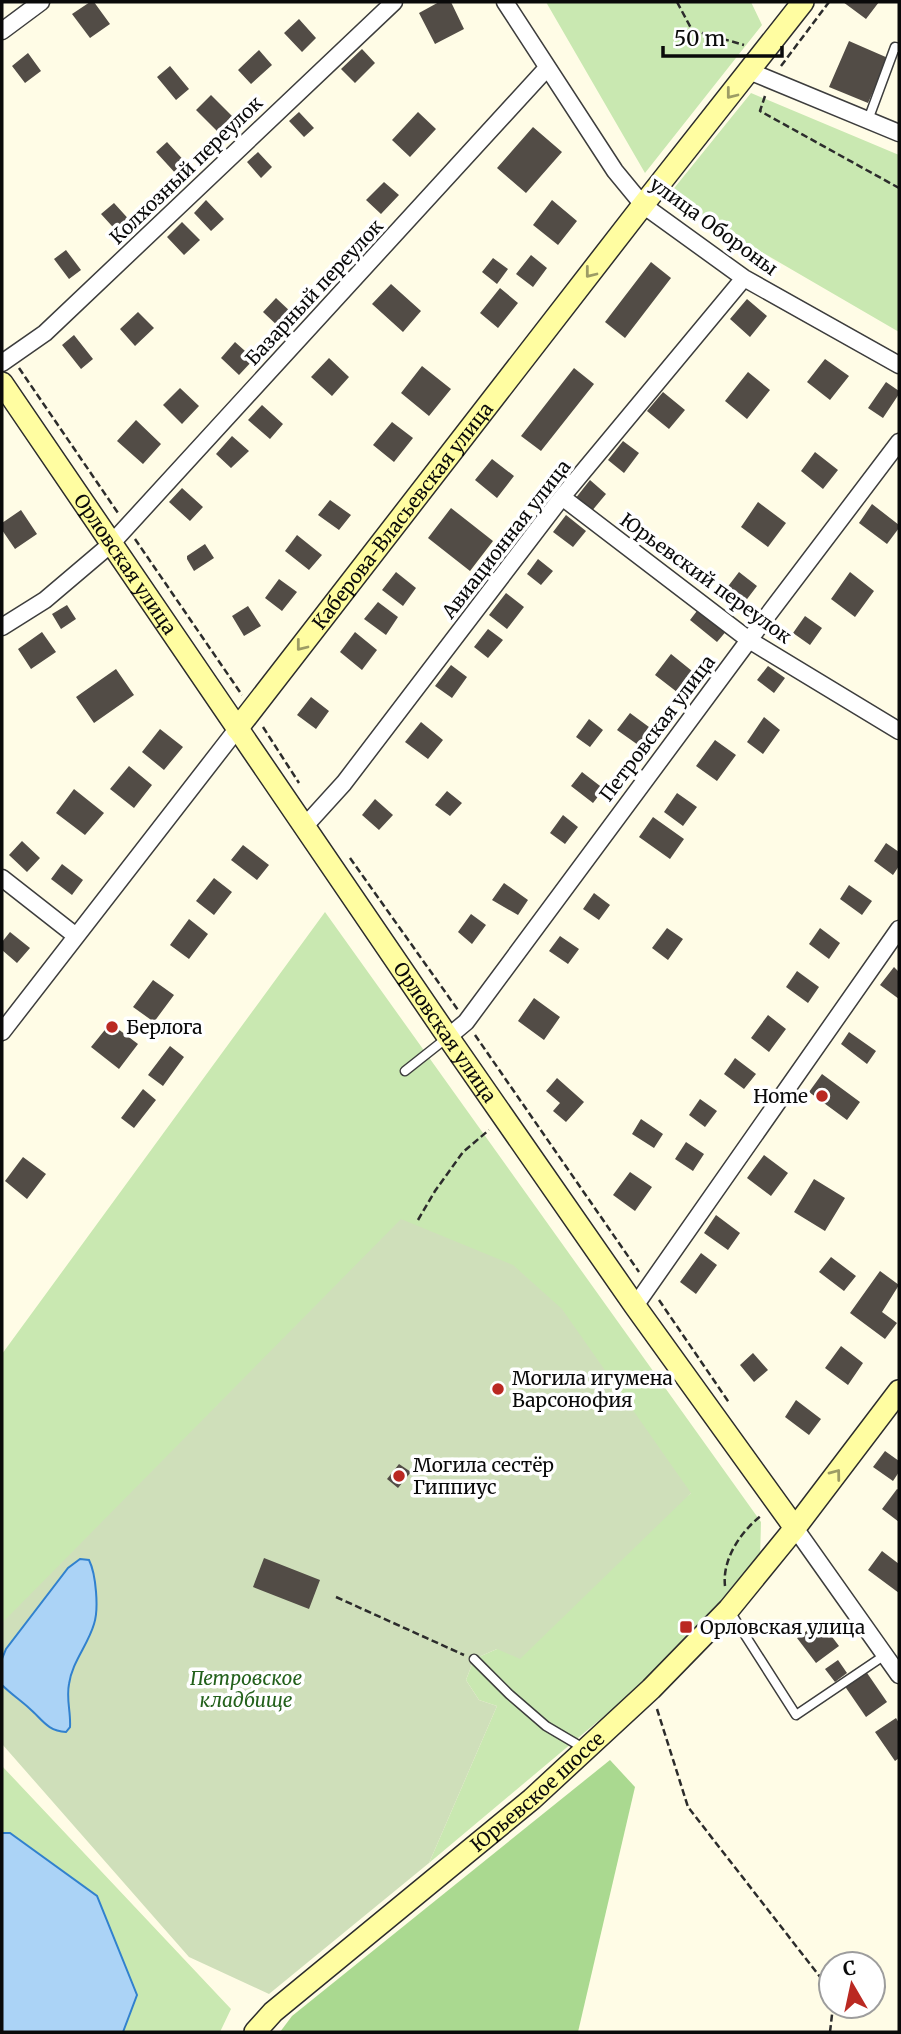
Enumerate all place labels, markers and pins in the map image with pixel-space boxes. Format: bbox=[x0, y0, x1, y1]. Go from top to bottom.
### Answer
place label: Берлога bbox=[126, 1015, 203, 1039]
marker: Берлога bbox=[104, 1019, 120, 1035]
place label: Home bbox=[753, 1084, 808, 1108]
marker: Home bbox=[814, 1088, 830, 1104]
place label: Могила игумена Варсонофия bbox=[512, 1366, 673, 1412]
marker: Могила игумена Варсонофия bbox=[490, 1381, 506, 1397]
place label: Могила сестёр Гиппиус bbox=[413, 1453, 554, 1499]
marker: Могила сестёр Гиппиус bbox=[391, 1468, 407, 1484]
place label: Орловская улица bbox=[700, 1615, 865, 1639]
marker: Орловская улица bbox=[678, 1619, 694, 1635]

